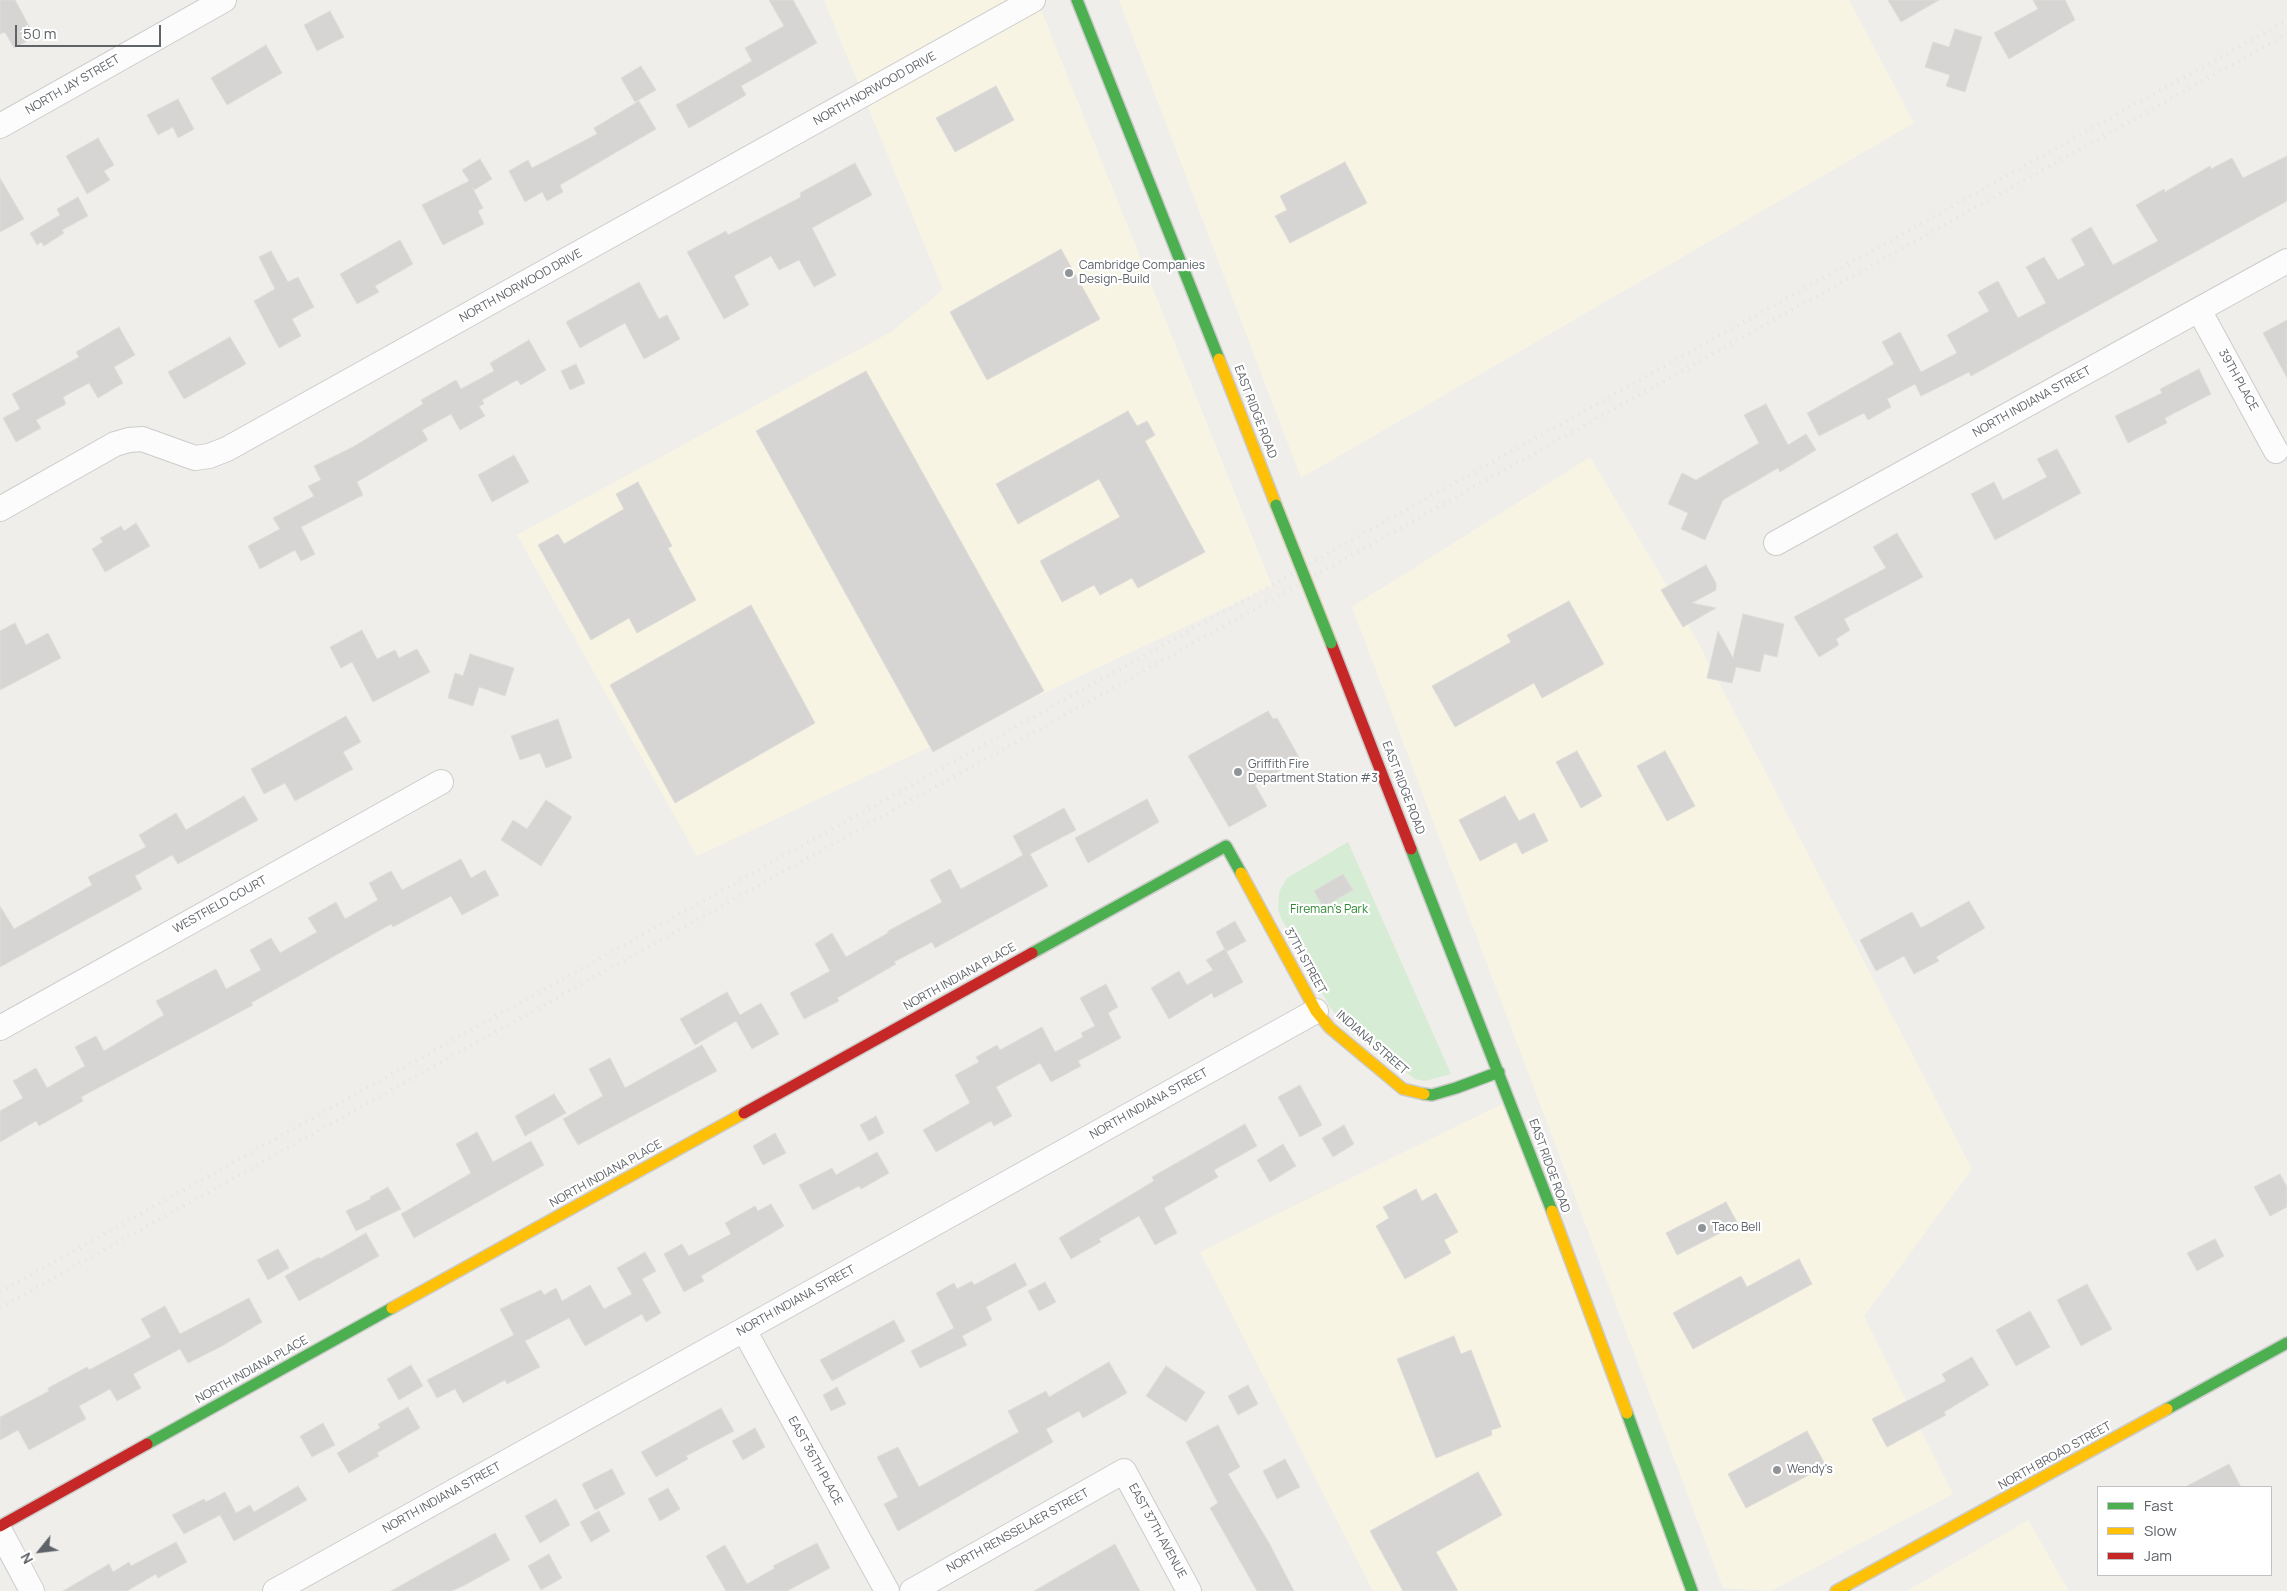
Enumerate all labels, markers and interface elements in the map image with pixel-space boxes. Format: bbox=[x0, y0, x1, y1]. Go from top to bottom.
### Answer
scale bar bbox=[18, 15, 164, 47]
text: 50 m bbox=[23, 23, 57, 44]
street label: NORTH NORWOOD DRIVE bbox=[811, 49, 939, 129]
street label: NORTH JAY STREET bbox=[23, 52, 123, 118]
street label: NORTH NORWOOD DRIVE bbox=[457, 246, 585, 326]
place label: Cambridge Companies Design-Build bbox=[1079, 259, 1205, 287]
marker: Cambridge Companies Design-Build bbox=[1063, 267, 1075, 279]
street label: 39TH PLACE bbox=[2215, 347, 2261, 413]
street label: EAST RIDGE ROAD bbox=[1231, 363, 1279, 461]
street label: NORTH INDIANA STREET bbox=[1970, 363, 2094, 441]
street label: EAST RIDGE ROAD bbox=[1379, 739, 1427, 837]
place label: Griffith Fire Department Station #3 bbox=[1248, 758, 1378, 786]
marker: Griffith Fire Department Station #3 bbox=[1232, 766, 1244, 778]
street label: WESTFIELD COURT bbox=[171, 873, 269, 937]
park label: Fireman’s Park bbox=[1290, 903, 1368, 917]
street label: 37TH STREET bbox=[1281, 925, 1329, 997]
street label: NORTH INDIANA PLACE bbox=[901, 940, 1019, 1014]
street label: INDIANA STREET bbox=[1333, 1008, 1411, 1078]
street label: NORTH INDIANA STREET bbox=[1087, 1065, 1211, 1143]
street label: EAST RIDGE ROAD bbox=[1525, 1117, 1573, 1215]
street label: NORTH INDIANA PLACE bbox=[547, 1137, 665, 1211]
place label: Taco Bell bbox=[1712, 1221, 1761, 1235]
marker: Taco Bell bbox=[1696, 1222, 1708, 1234]
street label: NORTH INDIANA STREET bbox=[734, 1262, 858, 1340]
street label: NORTH INDIANA PLACE bbox=[193, 1333, 311, 1407]
street label: EAST 36TH PLACE bbox=[785, 1414, 845, 1508]
street label: NORTH BROAD STREET bbox=[1996, 1419, 2114, 1493]
street label: NORTH INDIANA STREET bbox=[380, 1459, 504, 1537]
place label: Wendy's bbox=[1787, 1463, 1833, 1477]
marker: Wendy's bbox=[1771, 1464, 1783, 1476]
street label: EAST 37TH AVENUE bbox=[1125, 1481, 1189, 1581]
street label: NORTH RENSSELAER STREET bbox=[944, 1486, 1092, 1576]
legend bbox=[2097, 1486, 2272, 1576]
text: Fast bbox=[2144, 1495, 2173, 1516]
text: Slow bbox=[2144, 1520, 2177, 1541]
north arrow bbox=[15, 1526, 65, 1576]
text: Jam bbox=[2144, 1545, 2172, 1566]
text: N bbox=[16, 1550, 37, 1568]

